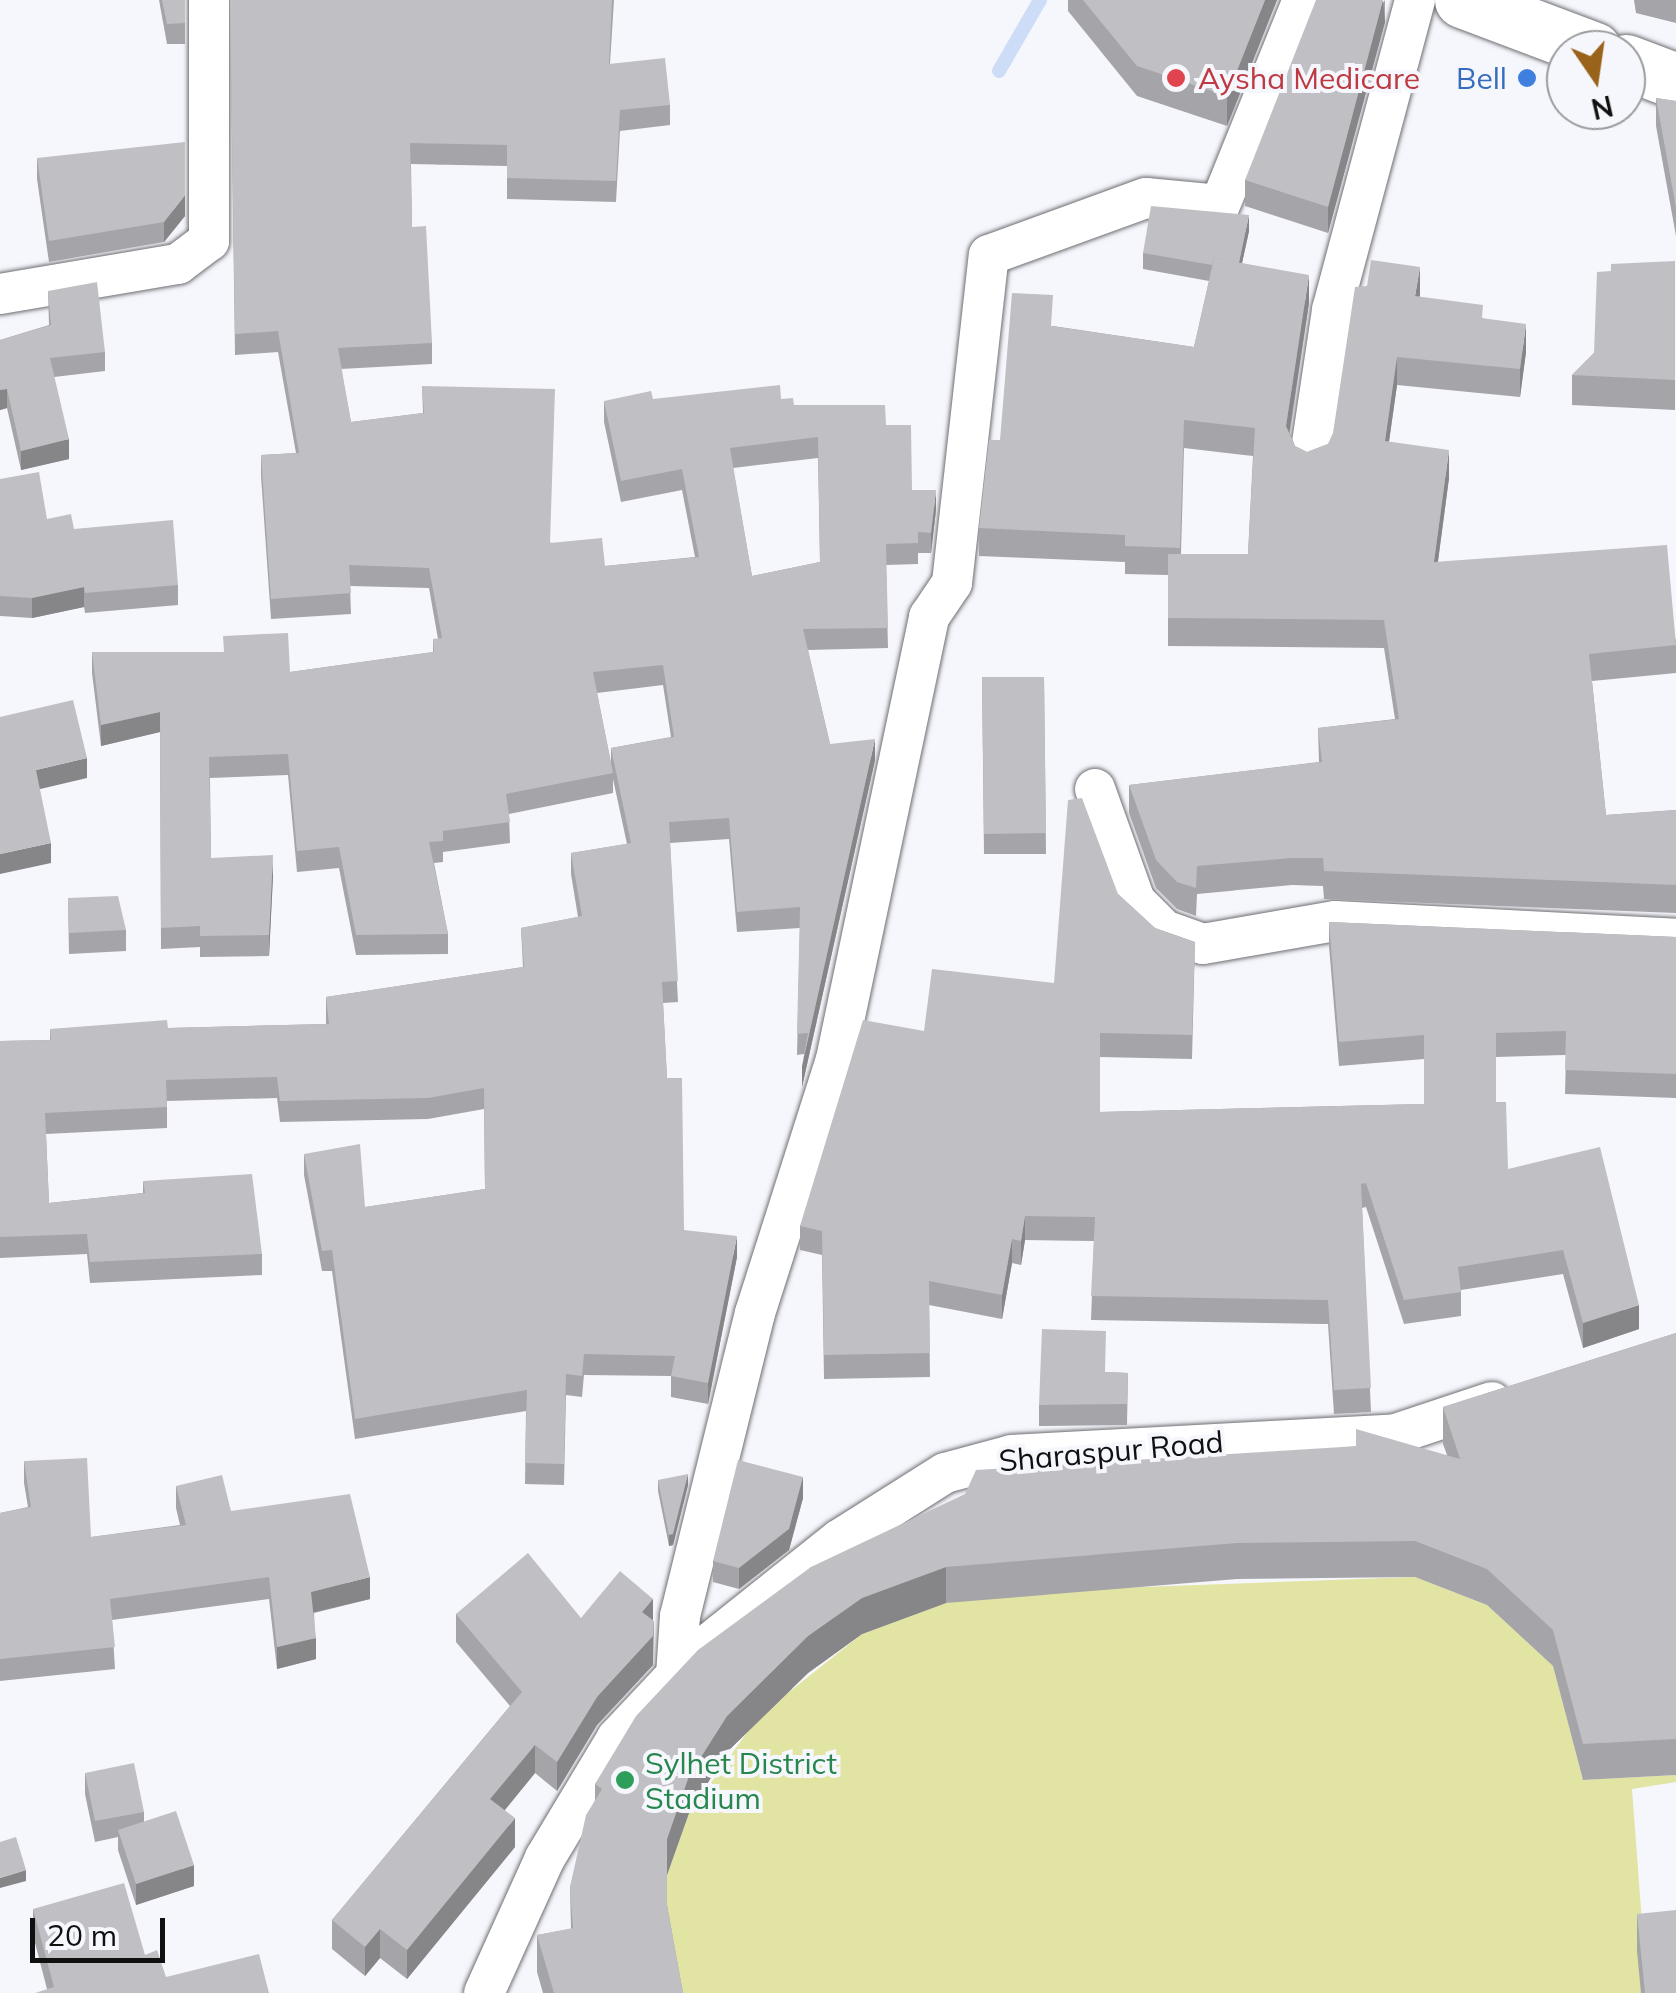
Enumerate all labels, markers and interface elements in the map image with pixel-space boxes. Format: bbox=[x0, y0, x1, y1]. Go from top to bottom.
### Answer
north arrow bbox=[1546, 30, 1646, 130]
place label: Aysha Medicare bbox=[1198, 60, 1420, 96]
place label: Bell bbox=[1456, 60, 1507, 96]
marker: Aysha Medicare bbox=[1163, 65, 1189, 91]
marker: Bell bbox=[1516, 67, 1538, 89]
text: N bbox=[1588, 88, 1617, 127]
street label: Sharaspur Road bbox=[997, 1423, 1225, 1479]
place label: Sylhet District Stadium bbox=[645, 1745, 837, 1816]
marker: Sylhet District Stadium bbox=[614, 1769, 636, 1791]
scale bar bbox=[35, 1898, 170, 1960]
text: 20 m bbox=[47, 1916, 117, 1954]

